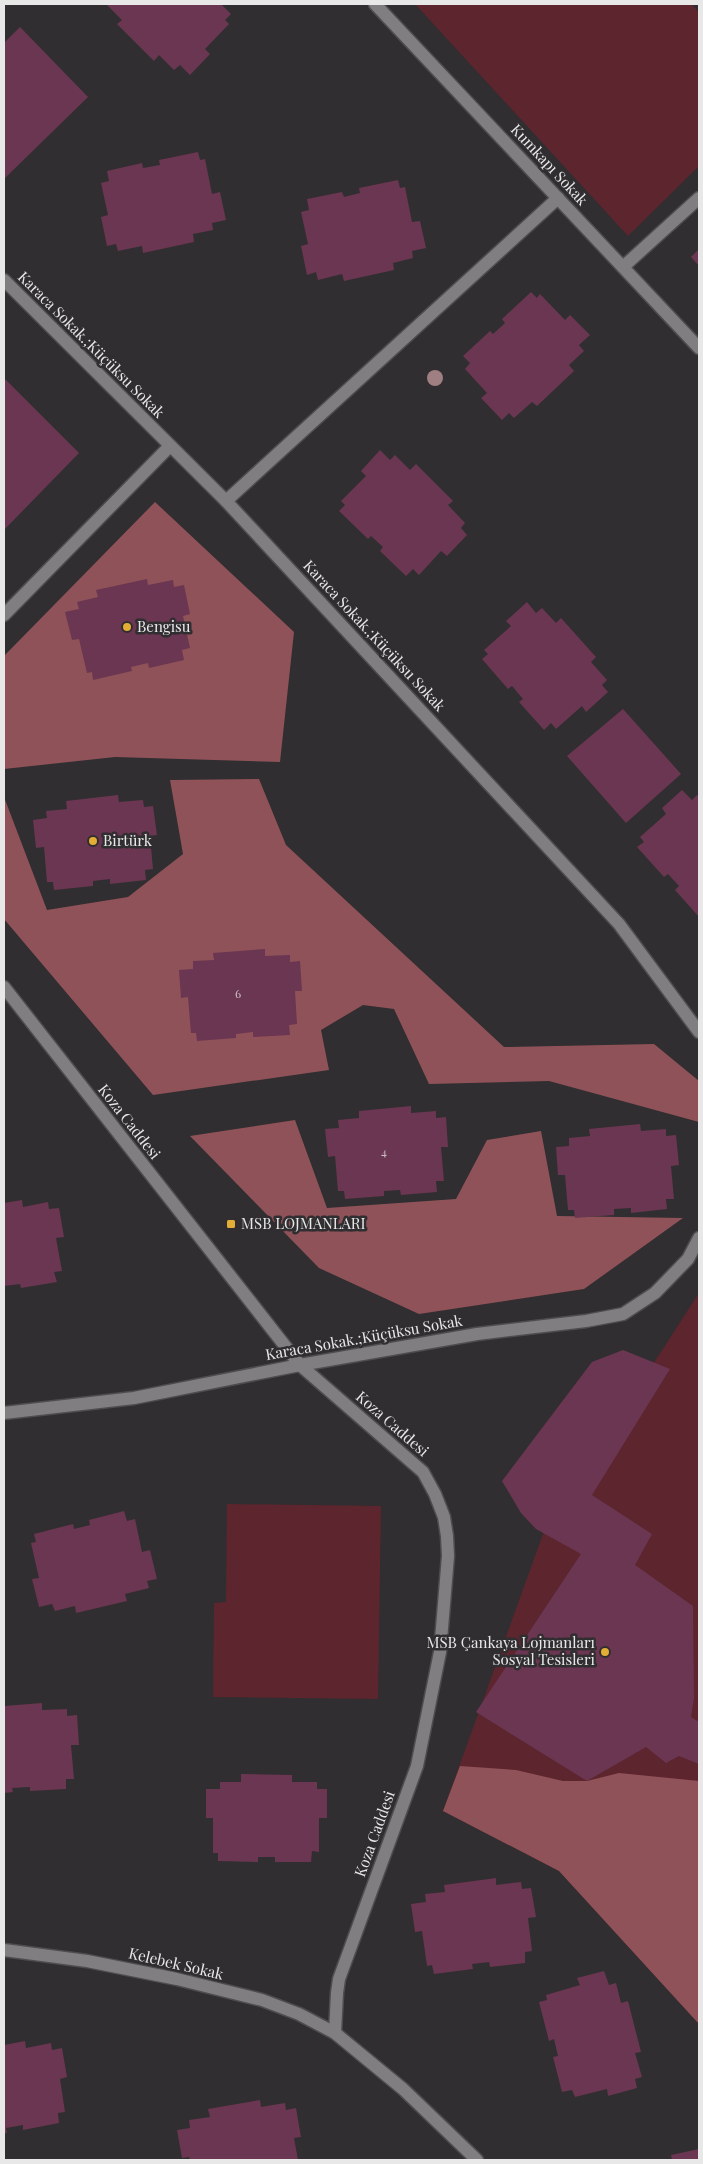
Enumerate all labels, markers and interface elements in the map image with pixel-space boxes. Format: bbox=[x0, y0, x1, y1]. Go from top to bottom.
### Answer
street label: Kumkapı Sokak bbox=[507, 119, 593, 210]
street label: Karaca Sokak.;Küçüksu Sokak bbox=[14, 267, 170, 423]
street label: Karaca Sokak.;Küçüksu Sokak bbox=[299, 555, 451, 716]
place label: Bengisu bbox=[137, 616, 191, 636]
marker: Bengisu bbox=[121, 621, 133, 633]
place label: Birtürk bbox=[103, 830, 153, 850]
marker: Birtürk bbox=[87, 835, 99, 847]
house number: 6 bbox=[235, 985, 241, 1001]
street label: Koza Caddesi bbox=[94, 1080, 166, 1164]
house number: 4 bbox=[381, 1143, 387, 1159]
place label: MSB LOJMANLARI bbox=[241, 1213, 366, 1233]
marker: MSB LOJMANLARI bbox=[225, 1218, 237, 1230]
street label: Karaca Sokak.;Küçüksu Sokak bbox=[264, 1310, 465, 1364]
street label: Koza Caddesi bbox=[352, 1386, 434, 1461]
place label: MSB Çankaya Lojmanları Sosyal Tesisleri bbox=[426, 1632, 596, 1669]
marker: MSB Çankaya Lojmanları Sosyal Tesisleri bbox=[599, 1646, 611, 1658]
street label: Koza Caddesi bbox=[349, 1787, 399, 1879]
street label: Kelebek Sokak bbox=[127, 1942, 226, 1984]

